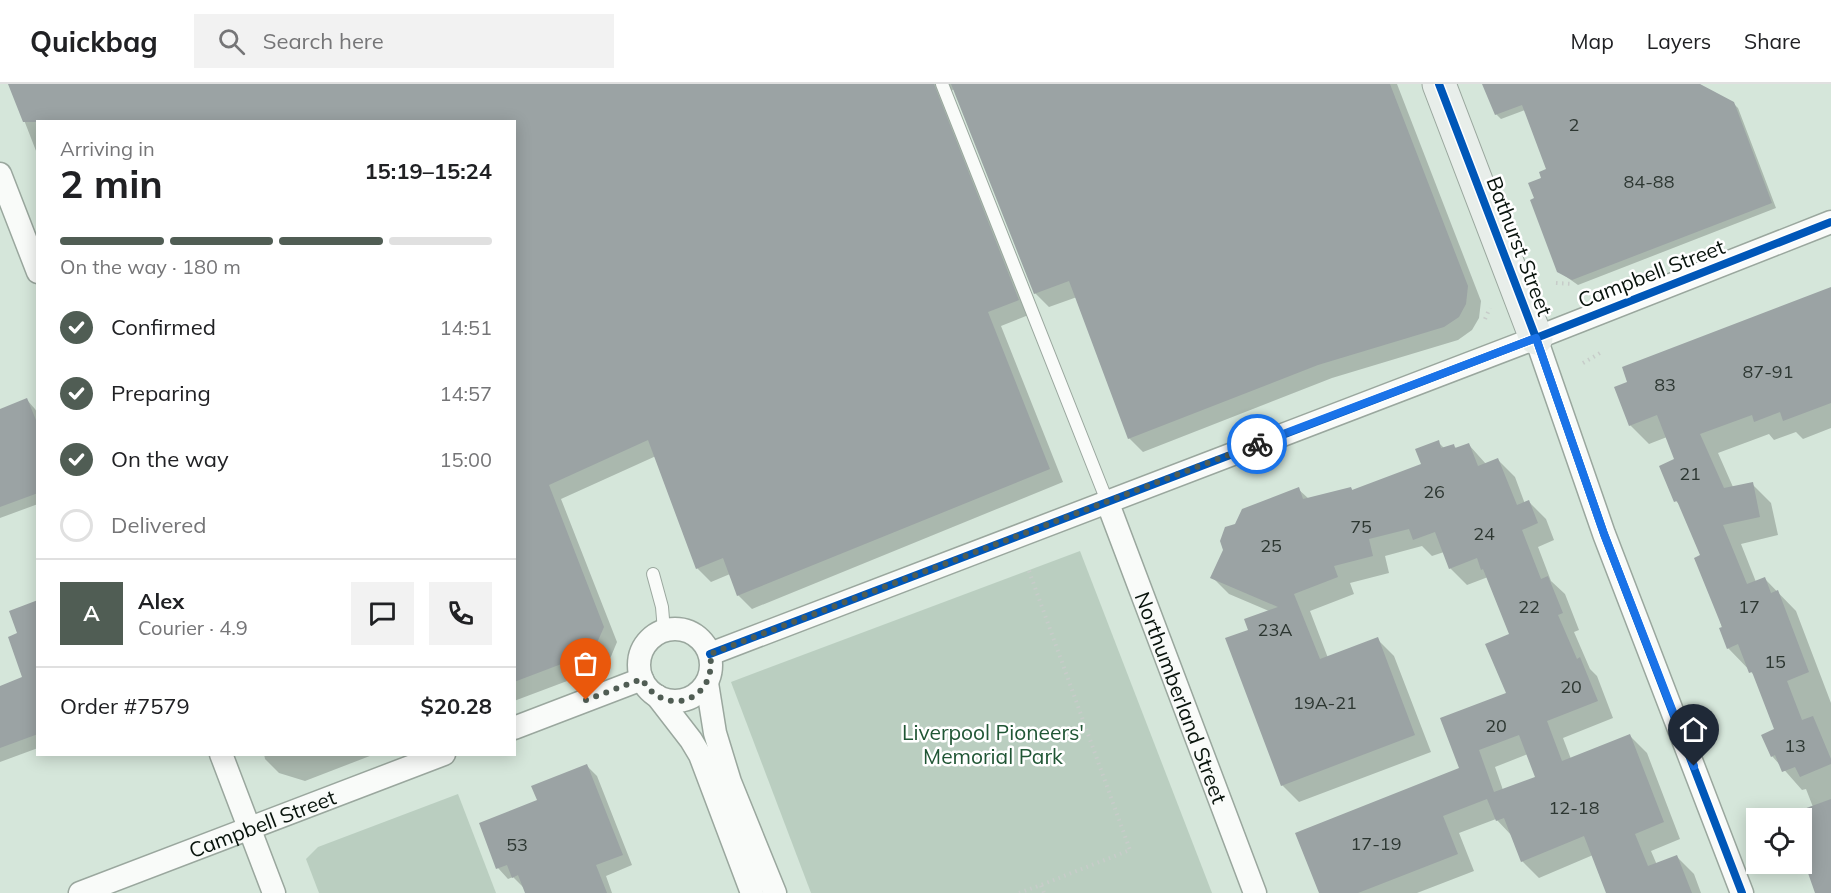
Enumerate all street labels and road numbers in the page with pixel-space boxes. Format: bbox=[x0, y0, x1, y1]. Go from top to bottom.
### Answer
street label: Bathurst Street bbox=[1481, 173, 1559, 319]
street label: Campbell Street bbox=[1574, 233, 1728, 313]
street label: Northumberland Street bbox=[1129, 588, 1233, 807]
street label: Campbell Street bbox=[185, 784, 339, 863]

